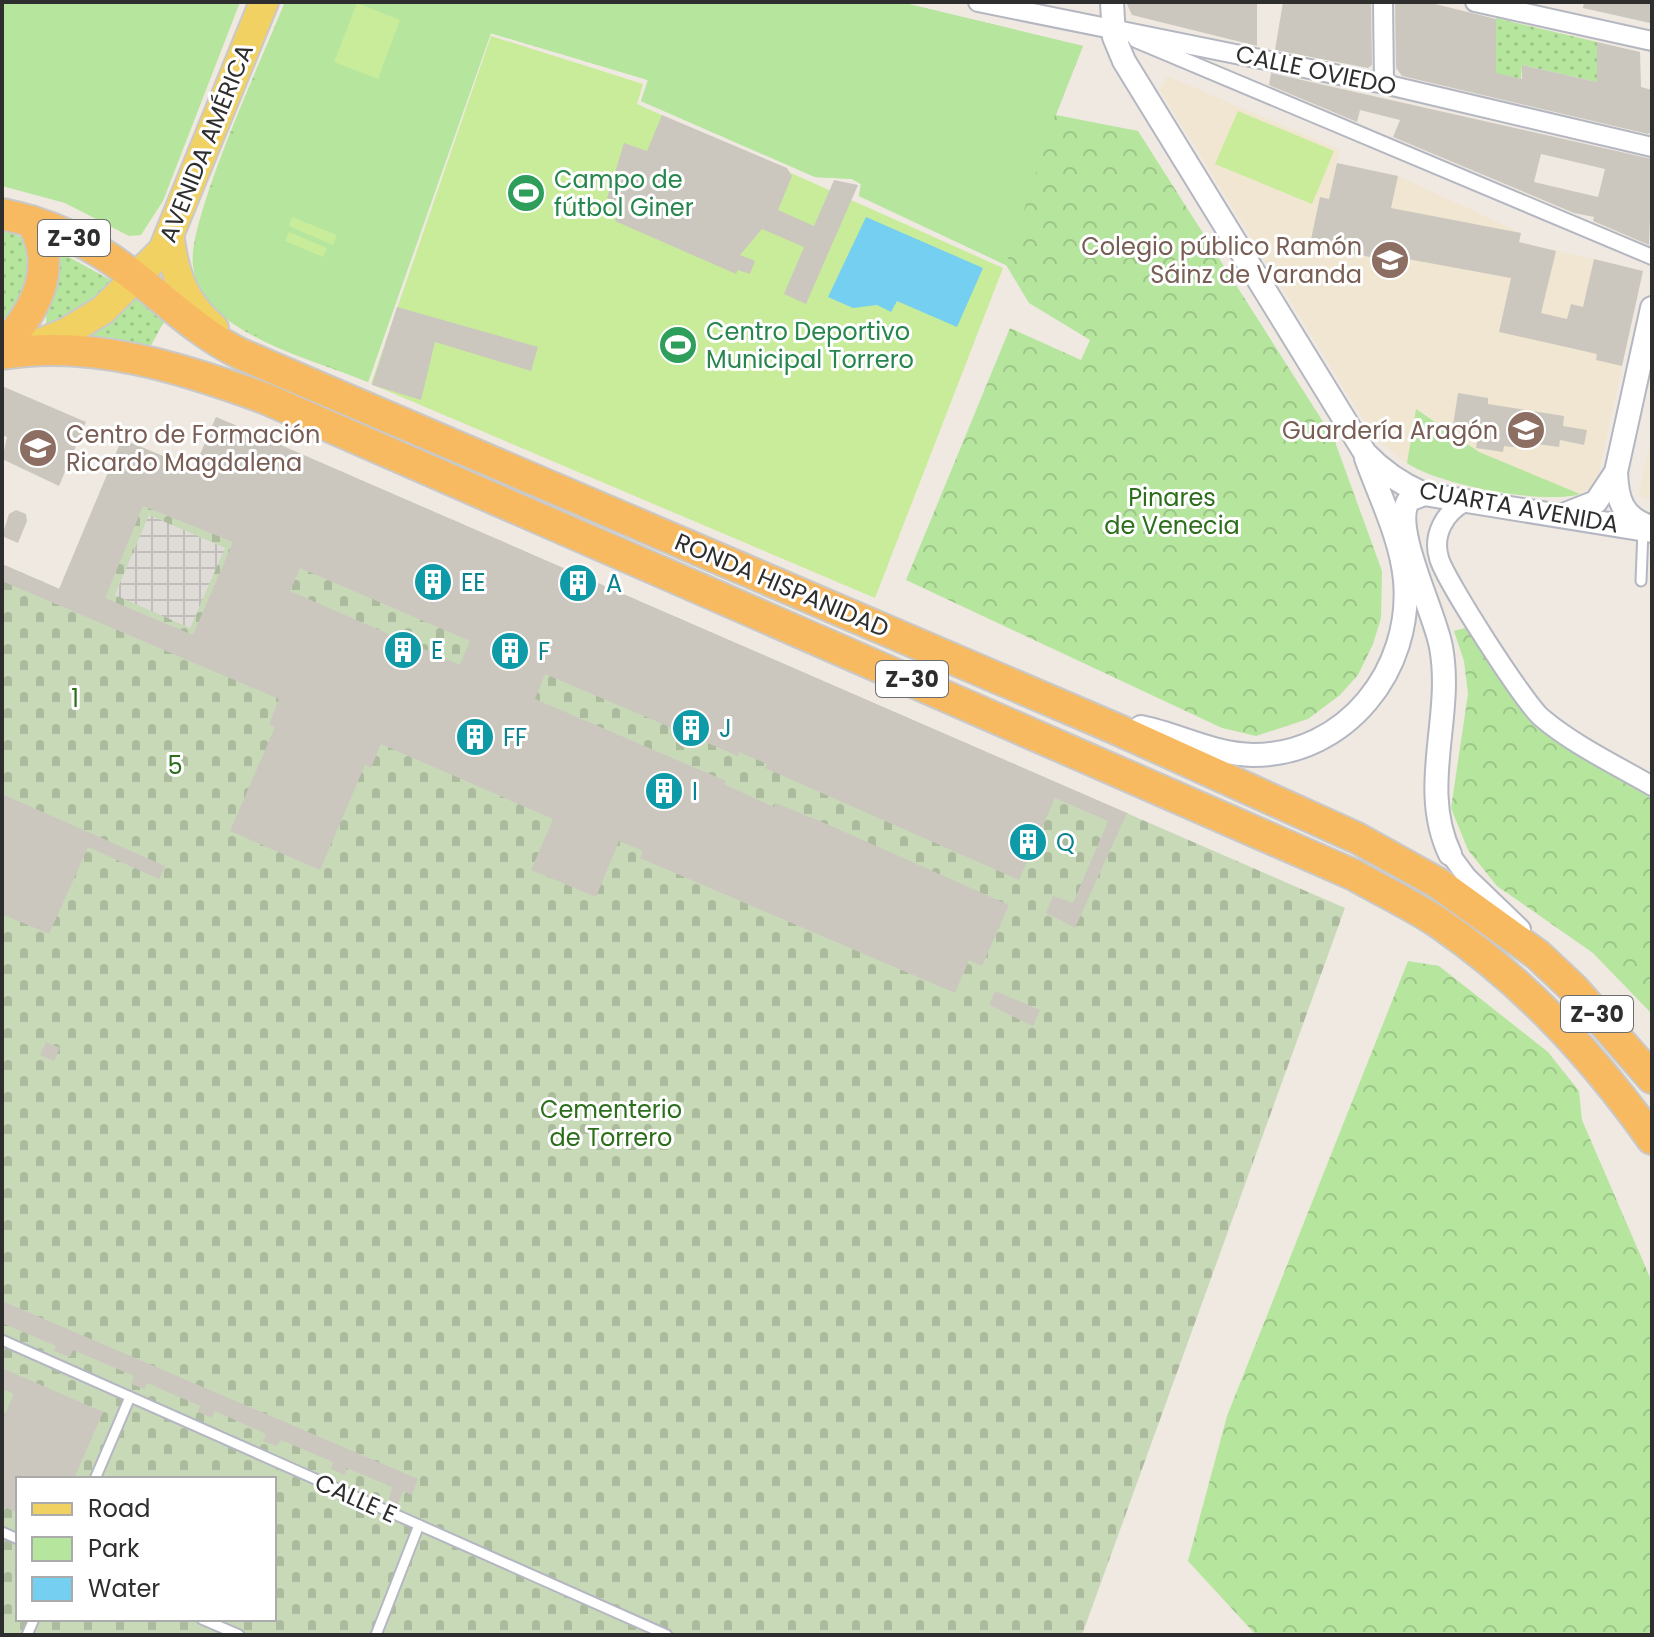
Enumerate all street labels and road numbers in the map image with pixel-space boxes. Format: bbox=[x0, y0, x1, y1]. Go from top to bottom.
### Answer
street label: CALLE OVIEDO bbox=[1233, 37, 1399, 103]
street label: AVENIDA AMÉRICA bbox=[151, 39, 261, 247]
road number: Z-30 bbox=[38, 220, 110, 256]
street label: CUARTA AVENIDA bbox=[1417, 473, 1621, 541]
street label: RONDA HISPANIDAD bbox=[670, 525, 894, 645]
road number: Z-30 bbox=[876, 661, 948, 697]
road number: Z-30 bbox=[1561, 996, 1633, 1032]
street label: CALLE E bbox=[310, 1465, 402, 1531]

